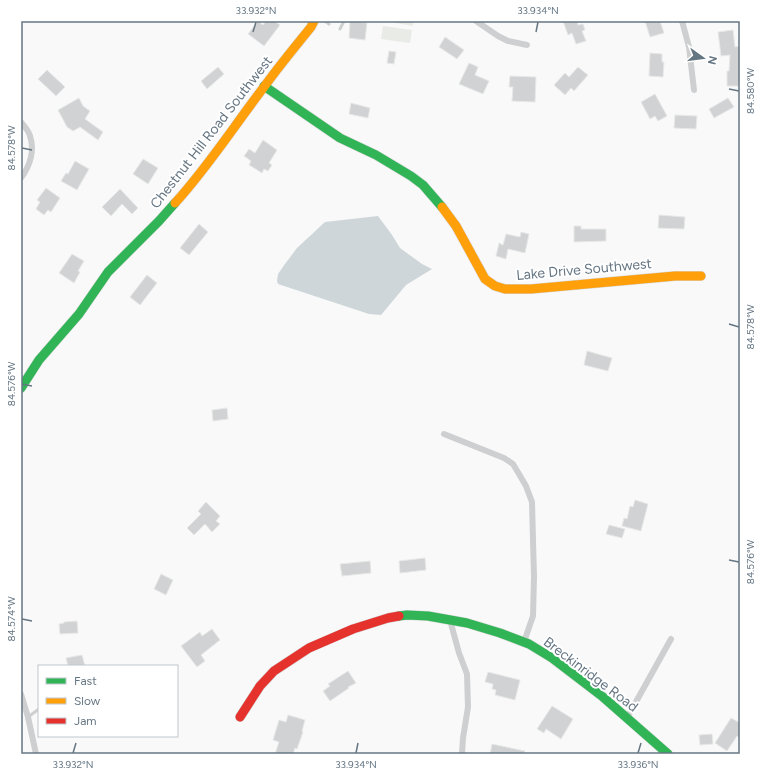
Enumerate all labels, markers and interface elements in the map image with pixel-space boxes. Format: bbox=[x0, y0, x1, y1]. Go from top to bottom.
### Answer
text: 33.932°N bbox=[235, 4, 277, 17]
text: 33.934°N bbox=[517, 4, 559, 17]
north arrow bbox=[683, 38, 723, 78]
street label: Chestnut Hill Road Southwest bbox=[147, 53, 276, 212]
text: N bbox=[705, 55, 720, 66]
text: 84.580°W bbox=[744, 68, 757, 114]
text: 84.578°W bbox=[5, 125, 18, 170]
street label: Lake Drive Southwest bbox=[516, 255, 652, 284]
text: 84.578°W bbox=[744, 304, 757, 349]
text: 84.576°W bbox=[5, 361, 18, 406]
text: 84.576°W bbox=[744, 539, 757, 584]
text: 84.574°W bbox=[5, 596, 18, 642]
street label: Breckinridge Road bbox=[540, 633, 641, 716]
legend bbox=[38, 665, 178, 737]
text: Fast bbox=[74, 674, 97, 688]
text: Slow bbox=[74, 694, 101, 708]
text: Jam bbox=[74, 714, 97, 728]
text: 33.932°N bbox=[52, 758, 94, 771]
text: 33.934°N bbox=[335, 758, 377, 771]
text: 33.936°N bbox=[617, 758, 659, 771]

